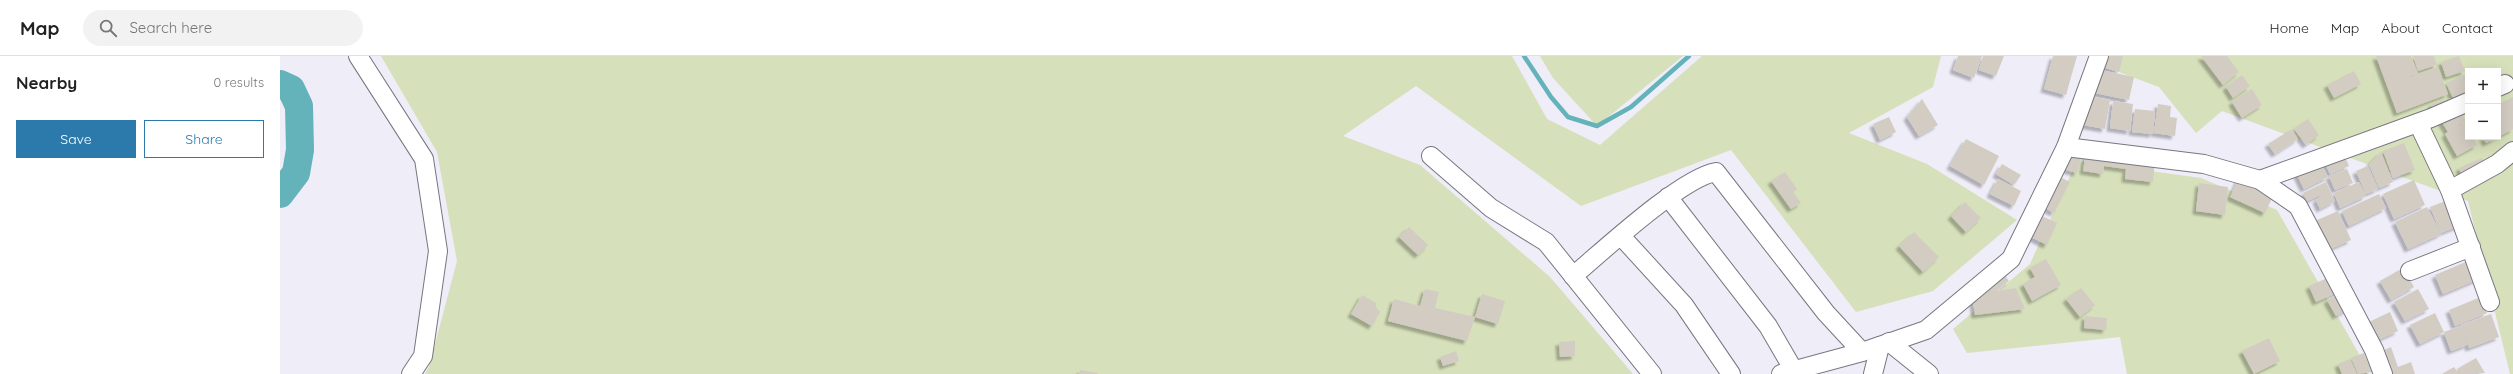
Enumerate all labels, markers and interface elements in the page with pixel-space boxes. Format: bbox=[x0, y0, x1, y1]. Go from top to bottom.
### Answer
search box bbox=[83, 10, 363, 46]
text: Map bbox=[20, 16, 59, 40]
icon: search bbox=[97, 17, 119, 39]
text: Search here bbox=[129, 18, 212, 37]
text: Home bbox=[2270, 19, 2309, 37]
text: Map bbox=[2331, 19, 2359, 37]
text: About bbox=[2381, 19, 2420, 37]
text: Contact bbox=[2442, 19, 2493, 37]
map controls bbox=[2465, 68, 2501, 140]
button: + bbox=[2465, 68, 2501, 104]
text: Nearby bbox=[16, 72, 77, 93]
text: 0 results bbox=[213, 74, 264, 90]
button: − bbox=[2465, 104, 2501, 140]
button: Save bbox=[16, 120, 136, 158]
button: Share bbox=[144, 120, 264, 158]

